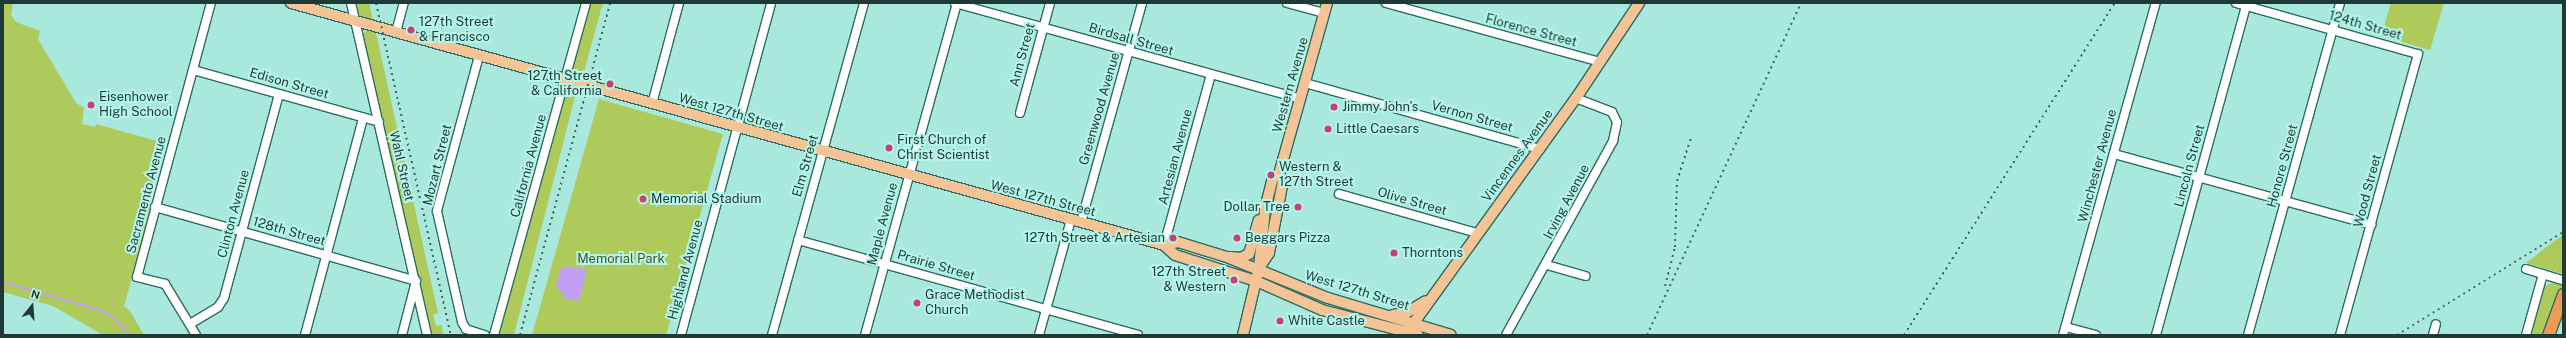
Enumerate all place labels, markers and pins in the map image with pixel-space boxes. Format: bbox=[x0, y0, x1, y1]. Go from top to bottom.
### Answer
place label: 127th Street & Francisco bbox=[419, 15, 494, 46]
marker: 127th Street & Francisco bbox=[406, 25, 416, 35]
place label: 127th Street & California bbox=[527, 69, 602, 100]
marker: 127th Street & California bbox=[605, 79, 615, 89]
place label: Eisenhower High School bbox=[99, 90, 173, 121]
place label: Jimmy John's bbox=[1342, 99, 1418, 115]
marker: Eisenhower High School bbox=[86, 100, 96, 110]
marker: Jimmy John's bbox=[1329, 102, 1339, 112]
place label: Little Caesars bbox=[1336, 121, 1419, 137]
marker: Little Caesars bbox=[1323, 124, 1333, 134]
place label: First Church of Christ Scientist bbox=[897, 133, 990, 164]
marker: First Church of Christ Scientist bbox=[884, 143, 894, 153]
place label: Western & 127th Street bbox=[1279, 160, 1354, 191]
marker: Western & 127th Street bbox=[1266, 170, 1276, 180]
place label: Memorial Stadium bbox=[651, 191, 762, 207]
marker: Memorial Stadium bbox=[638, 194, 648, 204]
place label: Dollar Tree bbox=[1224, 199, 1290, 215]
marker: Dollar Tree bbox=[1293, 202, 1303, 212]
place label: 127th Street & Artesian bbox=[1024, 230, 1165, 246]
place label: Beggars Pizza bbox=[1245, 230, 1330, 246]
marker: 127th Street & Artesian bbox=[1168, 233, 1178, 243]
marker: Beggars Pizza bbox=[1232, 233, 1242, 243]
place label: Thorntons bbox=[1402, 245, 1463, 261]
marker: Thorntons bbox=[1389, 248, 1399, 258]
place label: 127th Street & Western bbox=[1151, 265, 1226, 296]
marker: 127th Street & Western bbox=[1229, 275, 1239, 285]
place label: Grace Methodist Church bbox=[925, 288, 1025, 319]
marker: Grace Methodist Church bbox=[912, 298, 922, 308]
place label: White Castle bbox=[1288, 313, 1365, 329]
marker: White Castle bbox=[1275, 316, 1285, 326]

